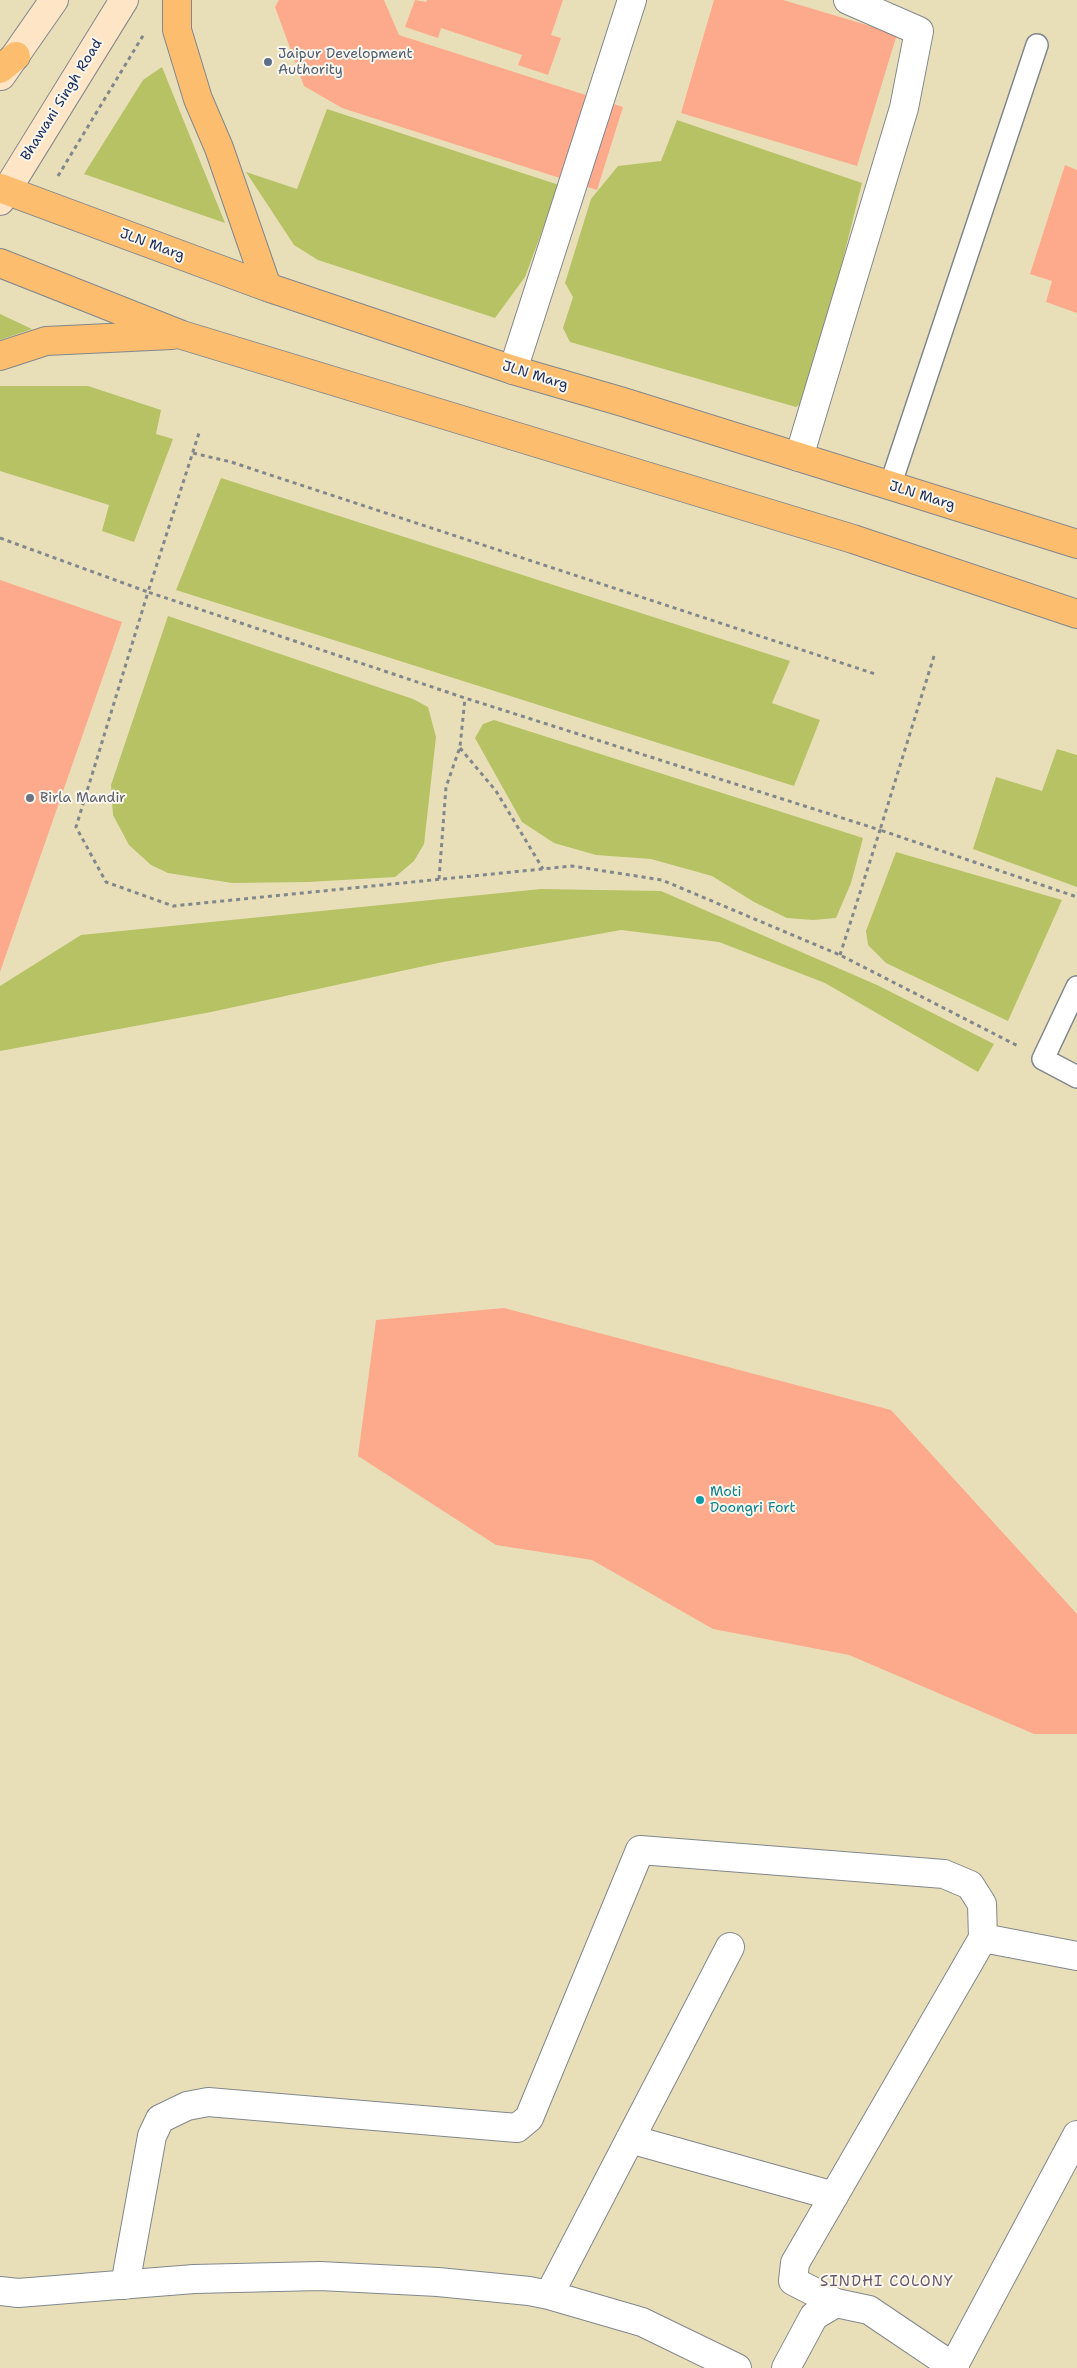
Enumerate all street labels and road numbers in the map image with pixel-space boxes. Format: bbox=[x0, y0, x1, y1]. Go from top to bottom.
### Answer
street label: Bhawani Singh Road bbox=[18, 36, 106, 164]
street label: JLN Marg bbox=[117, 226, 187, 264]
street label: JLN Marg bbox=[500, 358, 570, 394]
street label: JLN Marg bbox=[887, 478, 957, 514]

